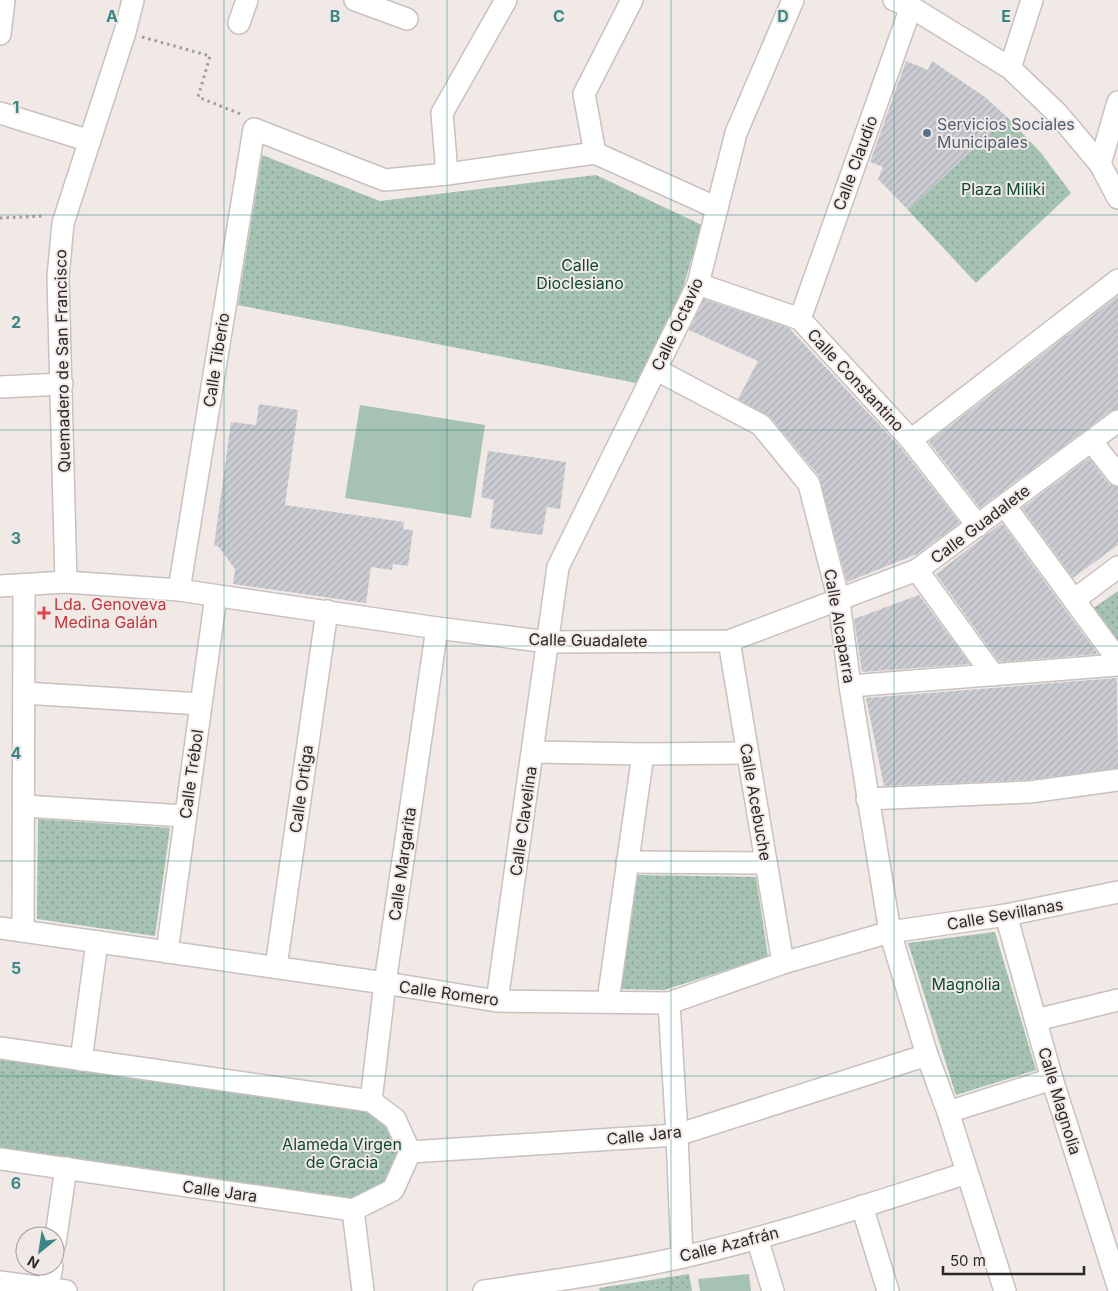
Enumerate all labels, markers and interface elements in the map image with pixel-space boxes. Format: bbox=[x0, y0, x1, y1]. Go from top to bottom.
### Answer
text: A bbox=[106, 6, 118, 26]
text: B bbox=[330, 6, 340, 26]
text: C bbox=[553, 6, 565, 26]
text: D bbox=[777, 6, 789, 26]
text: E bbox=[1001, 6, 1011, 26]
text: 1 bbox=[13, 97, 19, 117]
street label: Calle Claudio bbox=[829, 113, 881, 213]
place label: Servicios Sociales Municipales bbox=[937, 114, 1075, 152]
marker: Servicios Sociales Municipales bbox=[921, 127, 933, 139]
park label: Plaza Miliki bbox=[961, 179, 1045, 199]
street label: Quemadero de San Francisco bbox=[50, 249, 74, 473]
park label: Calle Dioclesiano bbox=[536, 255, 624, 293]
street label: Calle Octavio bbox=[647, 274, 707, 374]
street label: Calle Tiberio bbox=[199, 311, 233, 409]
text: 2 bbox=[11, 312, 21, 332]
street label: Calle Constantino bbox=[803, 324, 909, 436]
street label: Calle Guadalete bbox=[926, 480, 1034, 568]
text: 3 bbox=[11, 528, 21, 548]
street label: Calle Alcaparra bbox=[820, 567, 860, 685]
place label: Lda. Genoveva Medina Galán bbox=[54, 594, 167, 632]
marker: Lda. Genoveva Medina Galán bbox=[38, 607, 50, 619]
street label: Calle Guadalete bbox=[528, 629, 648, 651]
street label: Calle Trébol bbox=[175, 728, 207, 820]
street label: Calle Acebuche bbox=[736, 742, 776, 862]
text: 4 bbox=[11, 743, 22, 763]
street label: Calle Ortiga bbox=[285, 744, 317, 834]
street label: Calle Clavelina bbox=[505, 765, 541, 877]
street label: Calle Margarita bbox=[384, 806, 420, 922]
street label: Calle Sevillanas bbox=[945, 894, 1065, 934]
text: 5 bbox=[11, 958, 21, 978]
park label: Magnolia bbox=[931, 974, 1001, 994]
street label: Calle Romero bbox=[398, 976, 500, 1010]
street label: Calle Magnolia bbox=[1034, 1045, 1086, 1157]
street label: Calle Jara bbox=[605, 1121, 683, 1149]
park label: Alameda Virgen de Gracia bbox=[282, 1134, 402, 1172]
text: 6 bbox=[11, 1173, 21, 1193]
street label: Calle Jara bbox=[181, 1176, 259, 1206]
street label: Calle Azafrán bbox=[677, 1222, 781, 1266]
north arrow bbox=[15, 1226, 65, 1276]
scale bar bbox=[943, 1244, 1084, 1276]
text: 50 m bbox=[950, 1251, 986, 1270]
text: N bbox=[24, 1253, 42, 1273]

